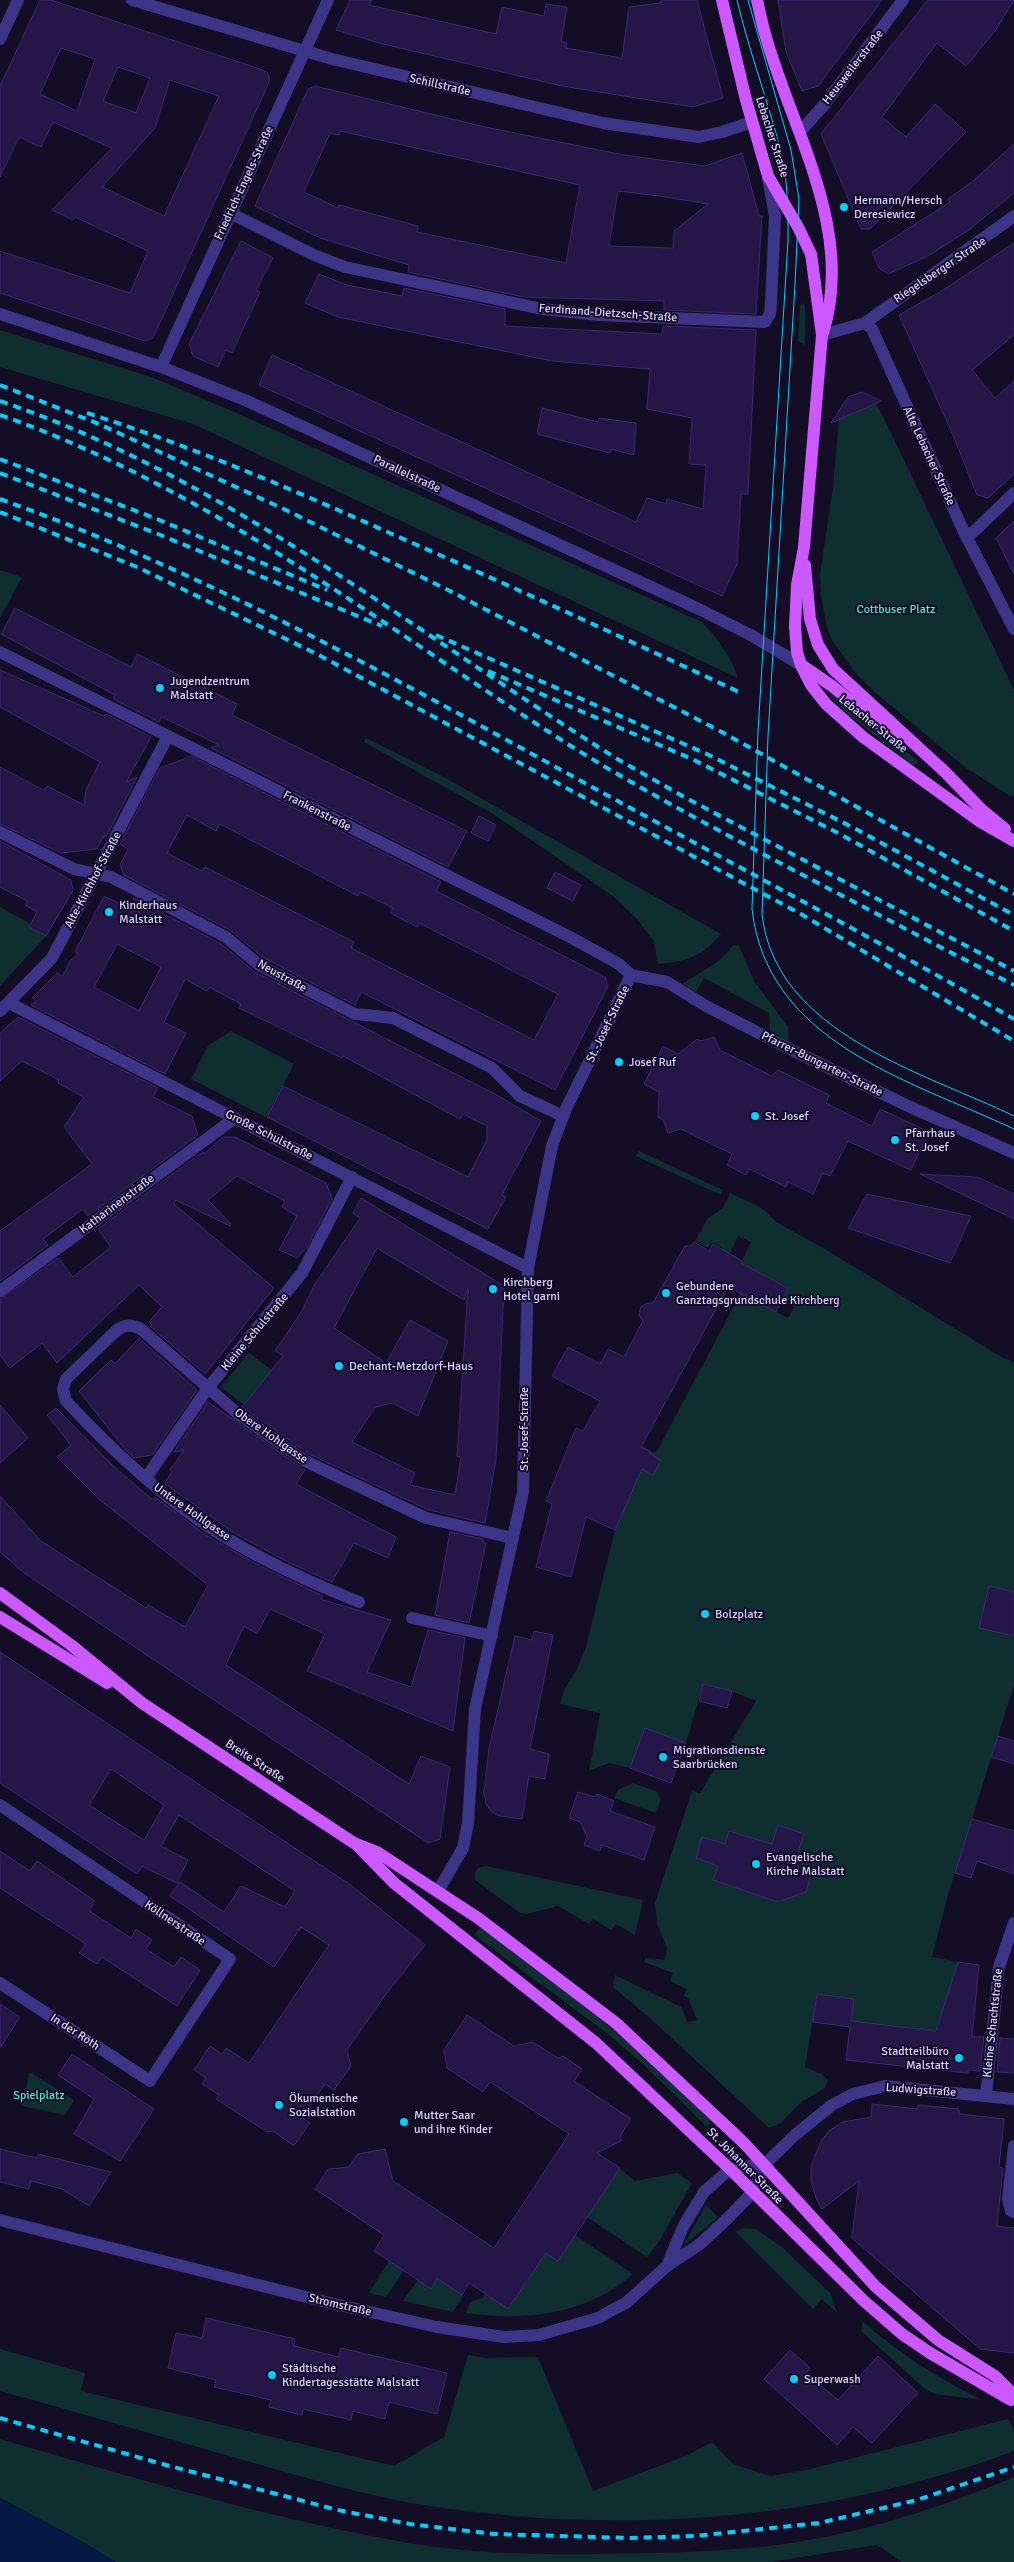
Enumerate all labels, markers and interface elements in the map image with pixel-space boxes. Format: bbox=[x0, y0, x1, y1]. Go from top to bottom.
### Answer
street label: Heusweilerstraße bbox=[819, 27, 887, 107]
street label: Schillstraße bbox=[408, 71, 472, 99]
street label: Lebacher Straße bbox=[752, 95, 792, 179]
street label: Friedrich-Engels-Straße bbox=[211, 124, 277, 242]
place label: Hermann/Hersch Deresiewicz bbox=[854, 193, 942, 222]
marker: Hermann/Hersch Deresiewicz bbox=[838, 201, 850, 213]
street label: Riegelsberger Straße bbox=[891, 233, 989, 307]
street label: Ferdinand-Dietzsch-Straße bbox=[538, 301, 678, 325]
street label: Alte Lebacher Straße bbox=[899, 404, 959, 508]
street label: Parallelstraße bbox=[371, 452, 443, 496]
park label: Cottbuser Platz bbox=[857, 602, 935, 617]
place label: Jugendzentrum Malstatt bbox=[170, 674, 250, 703]
marker: Jugendzentrum Malstatt bbox=[154, 682, 166, 694]
street label: Lebacher Straße bbox=[835, 692, 911, 756]
street label: Frankenstraße bbox=[280, 787, 354, 835]
street label: Alte-Kirchhof-Straße bbox=[61, 829, 125, 931]
place label: Kinderhaus Malstatt bbox=[119, 898, 177, 927]
marker: Kinderhaus Malstatt bbox=[103, 906, 115, 918]
street label: Neustraße bbox=[255, 956, 309, 996]
street label: St.-Josef-Straße bbox=[583, 983, 633, 1065]
street label: Pfarrer-Bungarten-Straße bbox=[759, 1028, 885, 1100]
place label: Josef Ruf bbox=[629, 1055, 677, 1070]
marker: Josef Ruf bbox=[613, 1056, 625, 1068]
street label: Große Schulstraße bbox=[223, 1106, 315, 1164]
place label: St. Josef bbox=[765, 1109, 810, 1124]
marker: St. Josef bbox=[749, 1110, 761, 1122]
place label: Pfarrhaus St. Josef bbox=[905, 1126, 955, 1155]
marker: Pfarrhaus St. Josef bbox=[889, 1134, 901, 1146]
street label: Katharinenstraße bbox=[76, 1171, 158, 1237]
place label: Kirchberg Hotel garni bbox=[503, 1275, 560, 1304]
place label: Gebundene Ganztagsgrundschule Kirchberg bbox=[676, 1279, 840, 1308]
marker: Kirchberg Hotel garni bbox=[487, 1283, 499, 1295]
marker: Gebundene Ganztagsgrundschule Kirchberg bbox=[660, 1287, 672, 1299]
street label: Kleine Schulstraße bbox=[218, 1290, 292, 1374]
place label: Dechant-Metzdorf-Haus bbox=[349, 1359, 473, 1374]
marker: Dechant-Metzdorf-Haus bbox=[333, 1360, 345, 1372]
street label: St.-Josef-Straße bbox=[517, 1387, 532, 1471]
street label: Obere Hohlgasse bbox=[231, 1405, 311, 1467]
street label: Untere Hohlgasse bbox=[151, 1480, 233, 1544]
place label: Bolzplatz bbox=[715, 1607, 763, 1622]
marker: Bolzplatz bbox=[699, 1608, 711, 1620]
street label: Breite Straße bbox=[222, 1736, 288, 1786]
place label: Migrationsdienste Saarbrücken bbox=[673, 1743, 766, 1772]
marker: Migrationsdienste Saarbrücken bbox=[657, 1751, 669, 1763]
place label: Evangelische Kirche Malstatt bbox=[766, 1850, 845, 1879]
marker: Evangelische Kirche Malstatt bbox=[750, 1858, 762, 1870]
street label: Köllnerstraße bbox=[142, 1897, 208, 1949]
street label: Kleine Schachtstraße bbox=[980, 1968, 1006, 2078]
street label: In der Röth bbox=[47, 2010, 103, 2054]
place label: Stadtteilbüro Malstatt bbox=[881, 2044, 949, 2073]
marker: Stadtteilbüro Malstatt bbox=[953, 2052, 965, 2064]
street label: Ludwigstraße bbox=[885, 2080, 957, 2100]
park label: Spielplatz bbox=[13, 2088, 65, 2103]
place label: Ökumenische Sozialstation bbox=[289, 2091, 358, 2120]
marker: Ökumenische Sozialstation bbox=[273, 2099, 285, 2111]
place label: Mutter Saar und ihre Kinder bbox=[414, 2108, 493, 2137]
marker: Mutter Saar und ihre Kinder bbox=[398, 2116, 410, 2128]
street label: St. Johanner Straße bbox=[704, 2125, 786, 2207]
street label: Stromstraße bbox=[307, 2290, 373, 2320]
place label: Städtische Kindertagesstätte Malstatt bbox=[282, 2361, 419, 2390]
marker: Städtische Kindertagesstätte Malstatt bbox=[266, 2369, 278, 2381]
place label: Superwash bbox=[804, 2372, 861, 2387]
marker: Superwash bbox=[788, 2373, 800, 2385]

